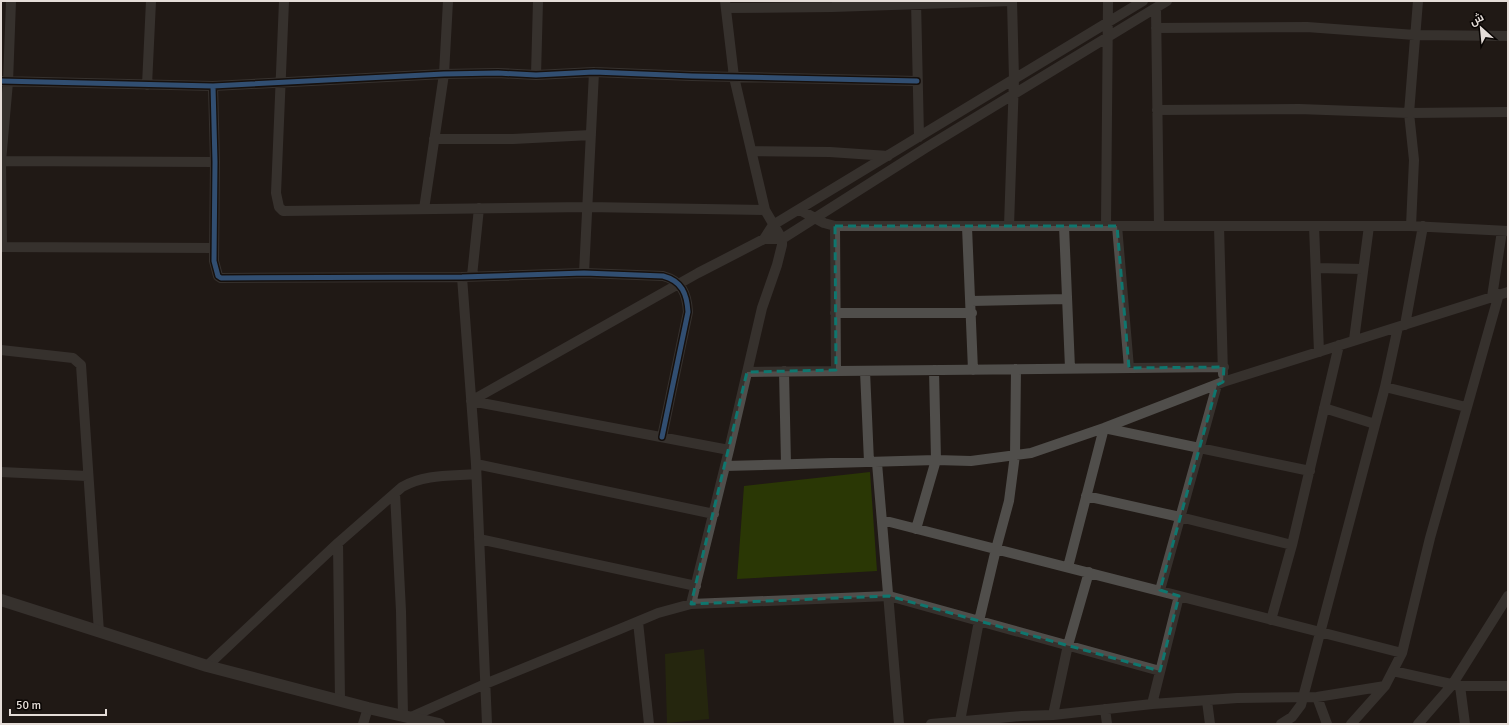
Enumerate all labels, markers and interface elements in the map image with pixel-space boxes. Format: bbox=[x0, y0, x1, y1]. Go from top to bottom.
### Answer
north arrow bbox=[1461, 8, 1501, 48]
text: ش bbox=[1467, 11, 1486, 29]
scale bar bbox=[10, 691, 106, 717]
text: 50 m bbox=[16, 698, 41, 713]

